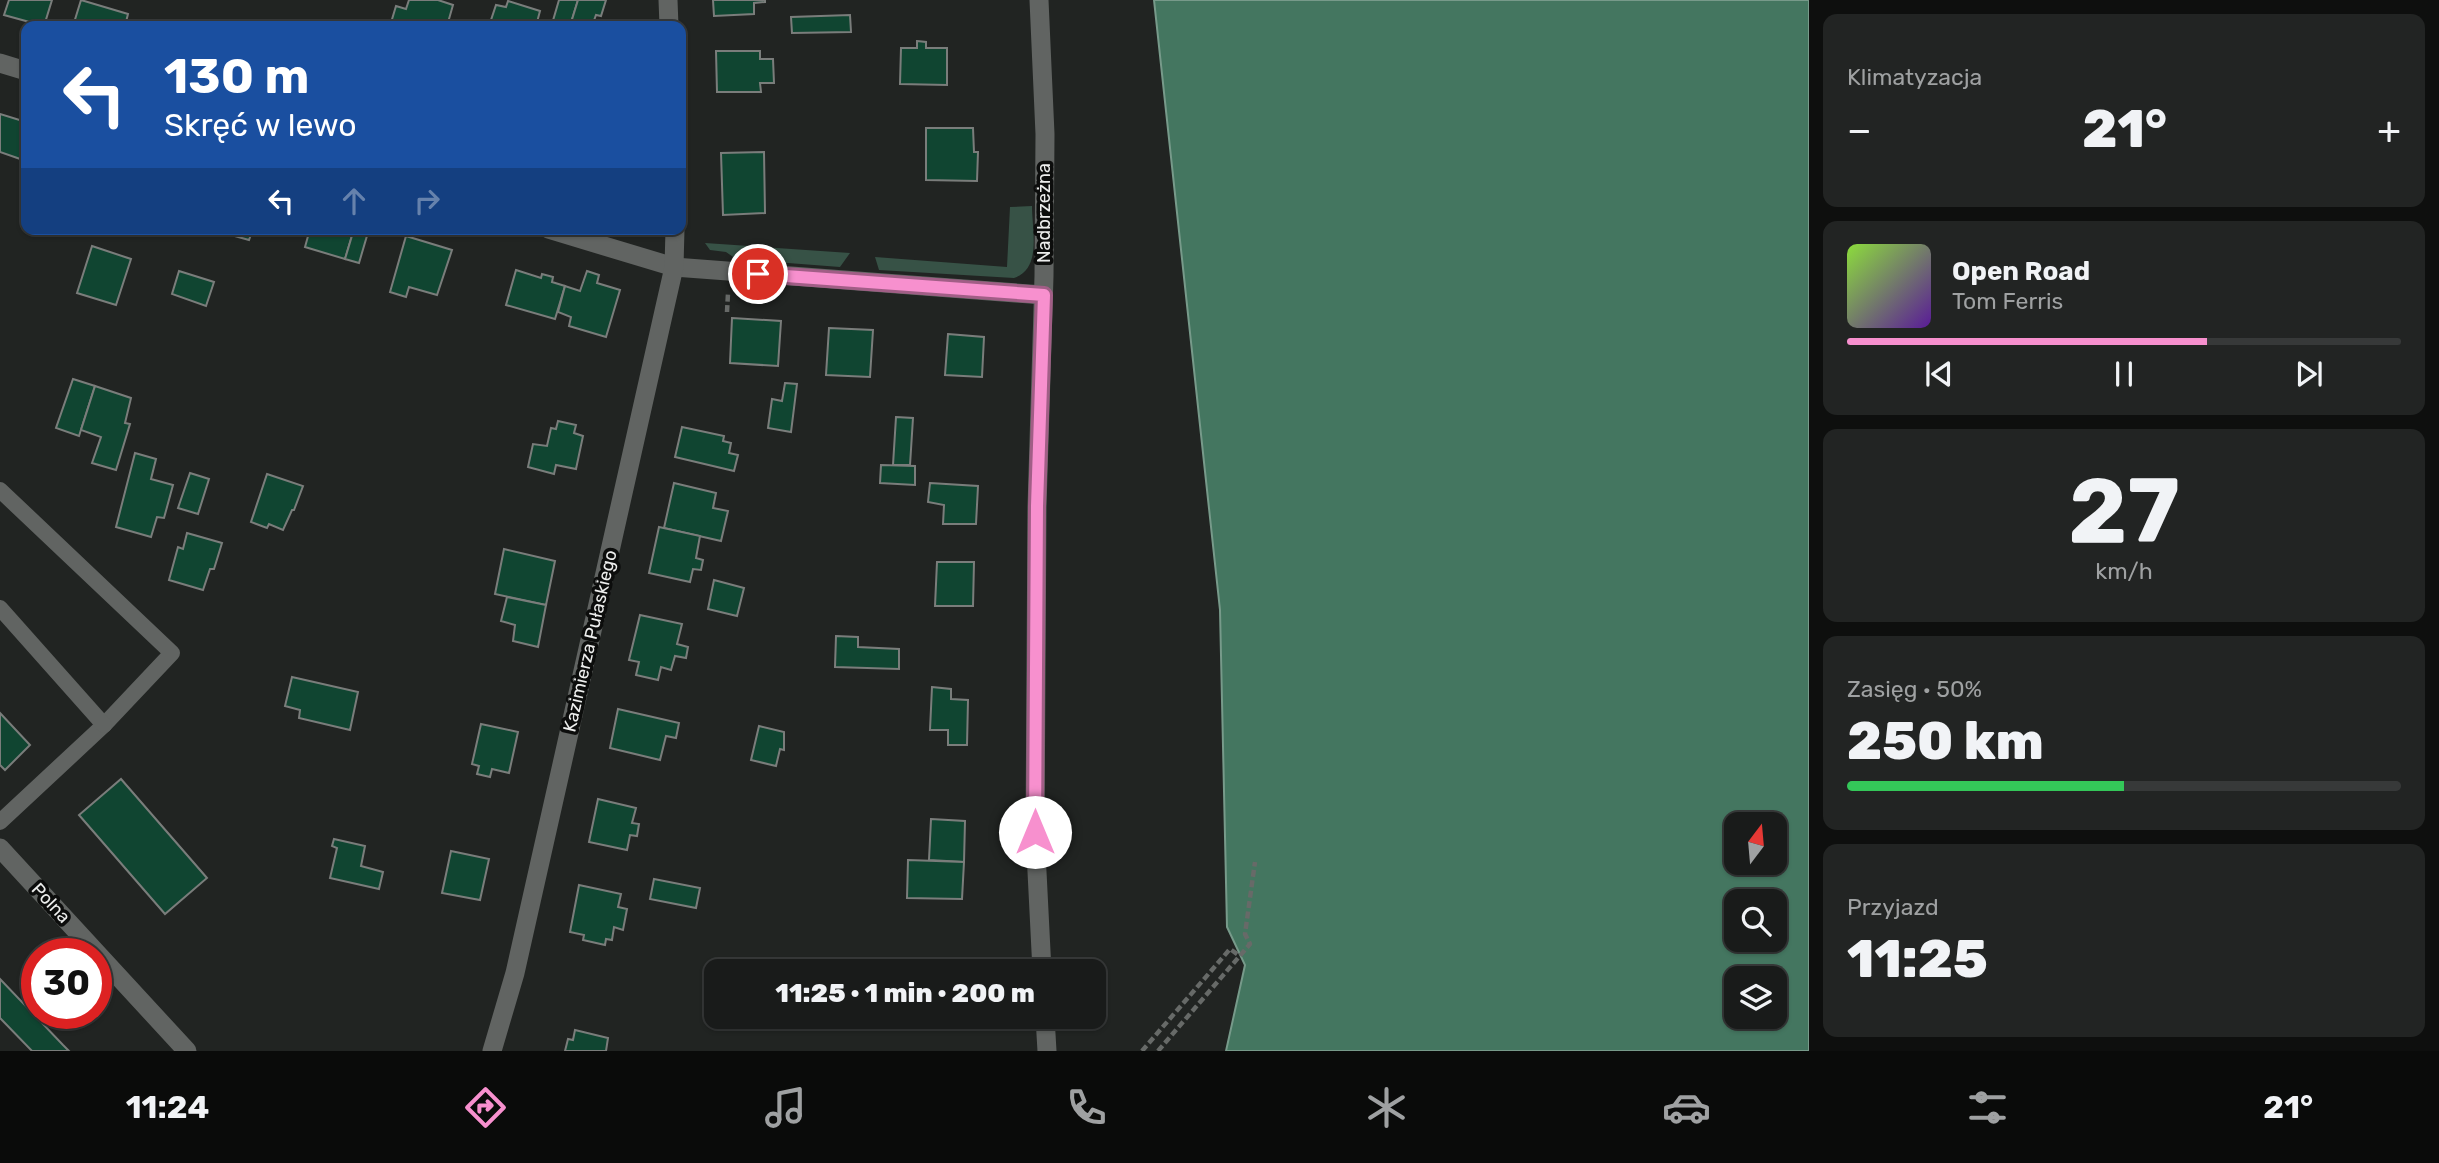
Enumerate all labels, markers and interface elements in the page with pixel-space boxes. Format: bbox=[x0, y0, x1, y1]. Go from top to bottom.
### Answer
text: 130 m bbox=[164, 47, 309, 105]
icon: left bbox=[49, 49, 140, 140]
text: Klimatyzacja bbox=[1847, 63, 1982, 91]
text: 21° bbox=[2082, 98, 2167, 160]
text: Skręć w lewo bbox=[164, 106, 357, 144]
text: − bbox=[1847, 107, 1872, 153]
text: + bbox=[2377, 107, 2401, 153]
street label: Nadbrzeżna bbox=[1033, 163, 1055, 263]
icon: left bbox=[262, 182, 300, 220]
icon: ahead bbox=[335, 182, 373, 220]
icon: right bbox=[408, 182, 446, 220]
pin bbox=[728, 244, 788, 304]
icon: arrive bbox=[739, 255, 777, 293]
text: Open Road bbox=[1952, 256, 2090, 287]
text: Tom Ferris bbox=[1952, 287, 2063, 315]
icon: previous bbox=[1920, 355, 1958, 393]
icon: pause bbox=[2105, 355, 2143, 393]
icon: next bbox=[2290, 355, 2328, 393]
text: 27 bbox=[2068, 457, 2180, 565]
street label: Kazimierza Pułaskiego bbox=[558, 548, 622, 734]
text: km/h bbox=[2095, 557, 2153, 585]
text: Zasięg · 50% bbox=[1847, 675, 1982, 703]
text: 250 km bbox=[1847, 710, 2044, 772]
position arrow bbox=[998, 795, 1072, 869]
north arrow bbox=[1724, 812, 1787, 875]
map controls bbox=[1724, 812, 1787, 1029]
street label: Polna bbox=[27, 878, 75, 928]
button: search bbox=[1724, 889, 1787, 952]
text: Przyjazd bbox=[1847, 893, 1939, 921]
text: 11:25 bbox=[1847, 928, 1988, 990]
speed limit sign: 30 bbox=[21, 938, 112, 1029]
button: layers bbox=[1724, 966, 1787, 1029]
text: 11:25 · 1 min · 200 m bbox=[775, 978, 1035, 1009]
icon: directions bbox=[461, 1083, 510, 1132]
icon: music bbox=[761, 1083, 810, 1132]
icon: phone bbox=[1062, 1083, 1111, 1132]
icon: climate bbox=[1362, 1083, 1411, 1132]
icon: car bbox=[1662, 1083, 1711, 1132]
icon: filters bbox=[1963, 1083, 2012, 1132]
text: 11:24 bbox=[126, 1088, 209, 1126]
text: 21° bbox=[2263, 1088, 2313, 1126]

